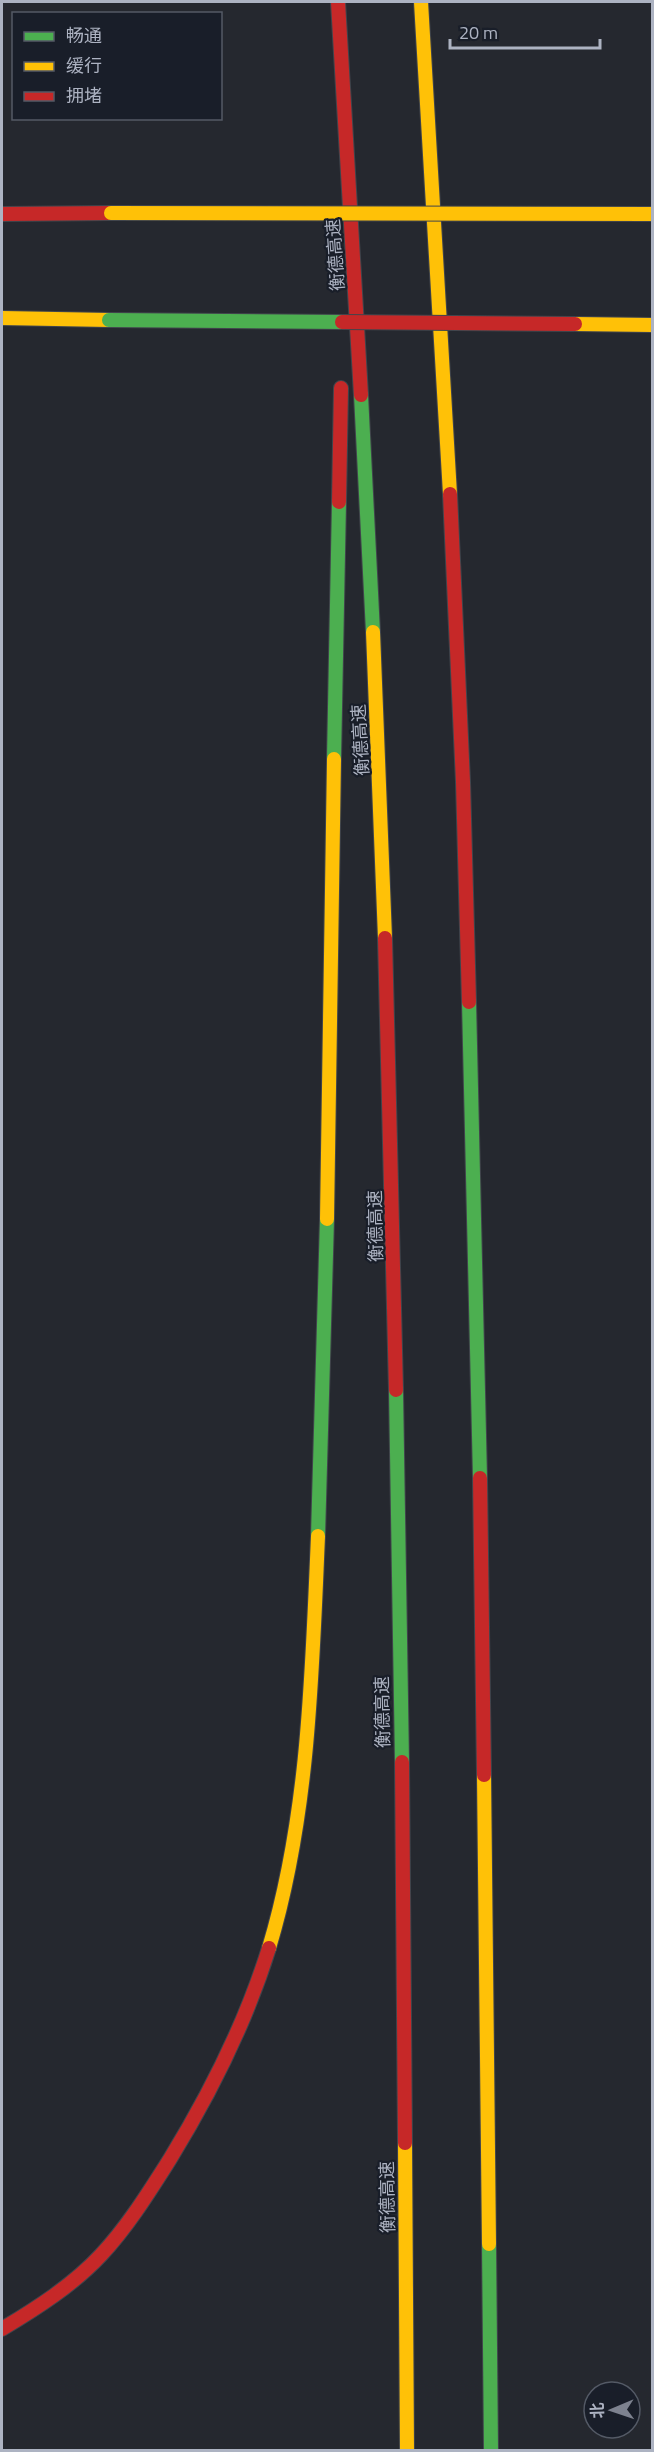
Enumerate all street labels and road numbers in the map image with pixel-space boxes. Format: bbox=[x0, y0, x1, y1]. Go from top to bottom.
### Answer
street label: 衡德高速 bbox=[319, 218, 351, 292]
street label: 衡德高速 bbox=[345, 703, 375, 777]
street label: 衡德高速 bbox=[361, 1190, 389, 1262]
street label: 衡德高速 bbox=[368, 1676, 396, 1748]
street label: 衡德高速 bbox=[373, 2161, 401, 2233]

